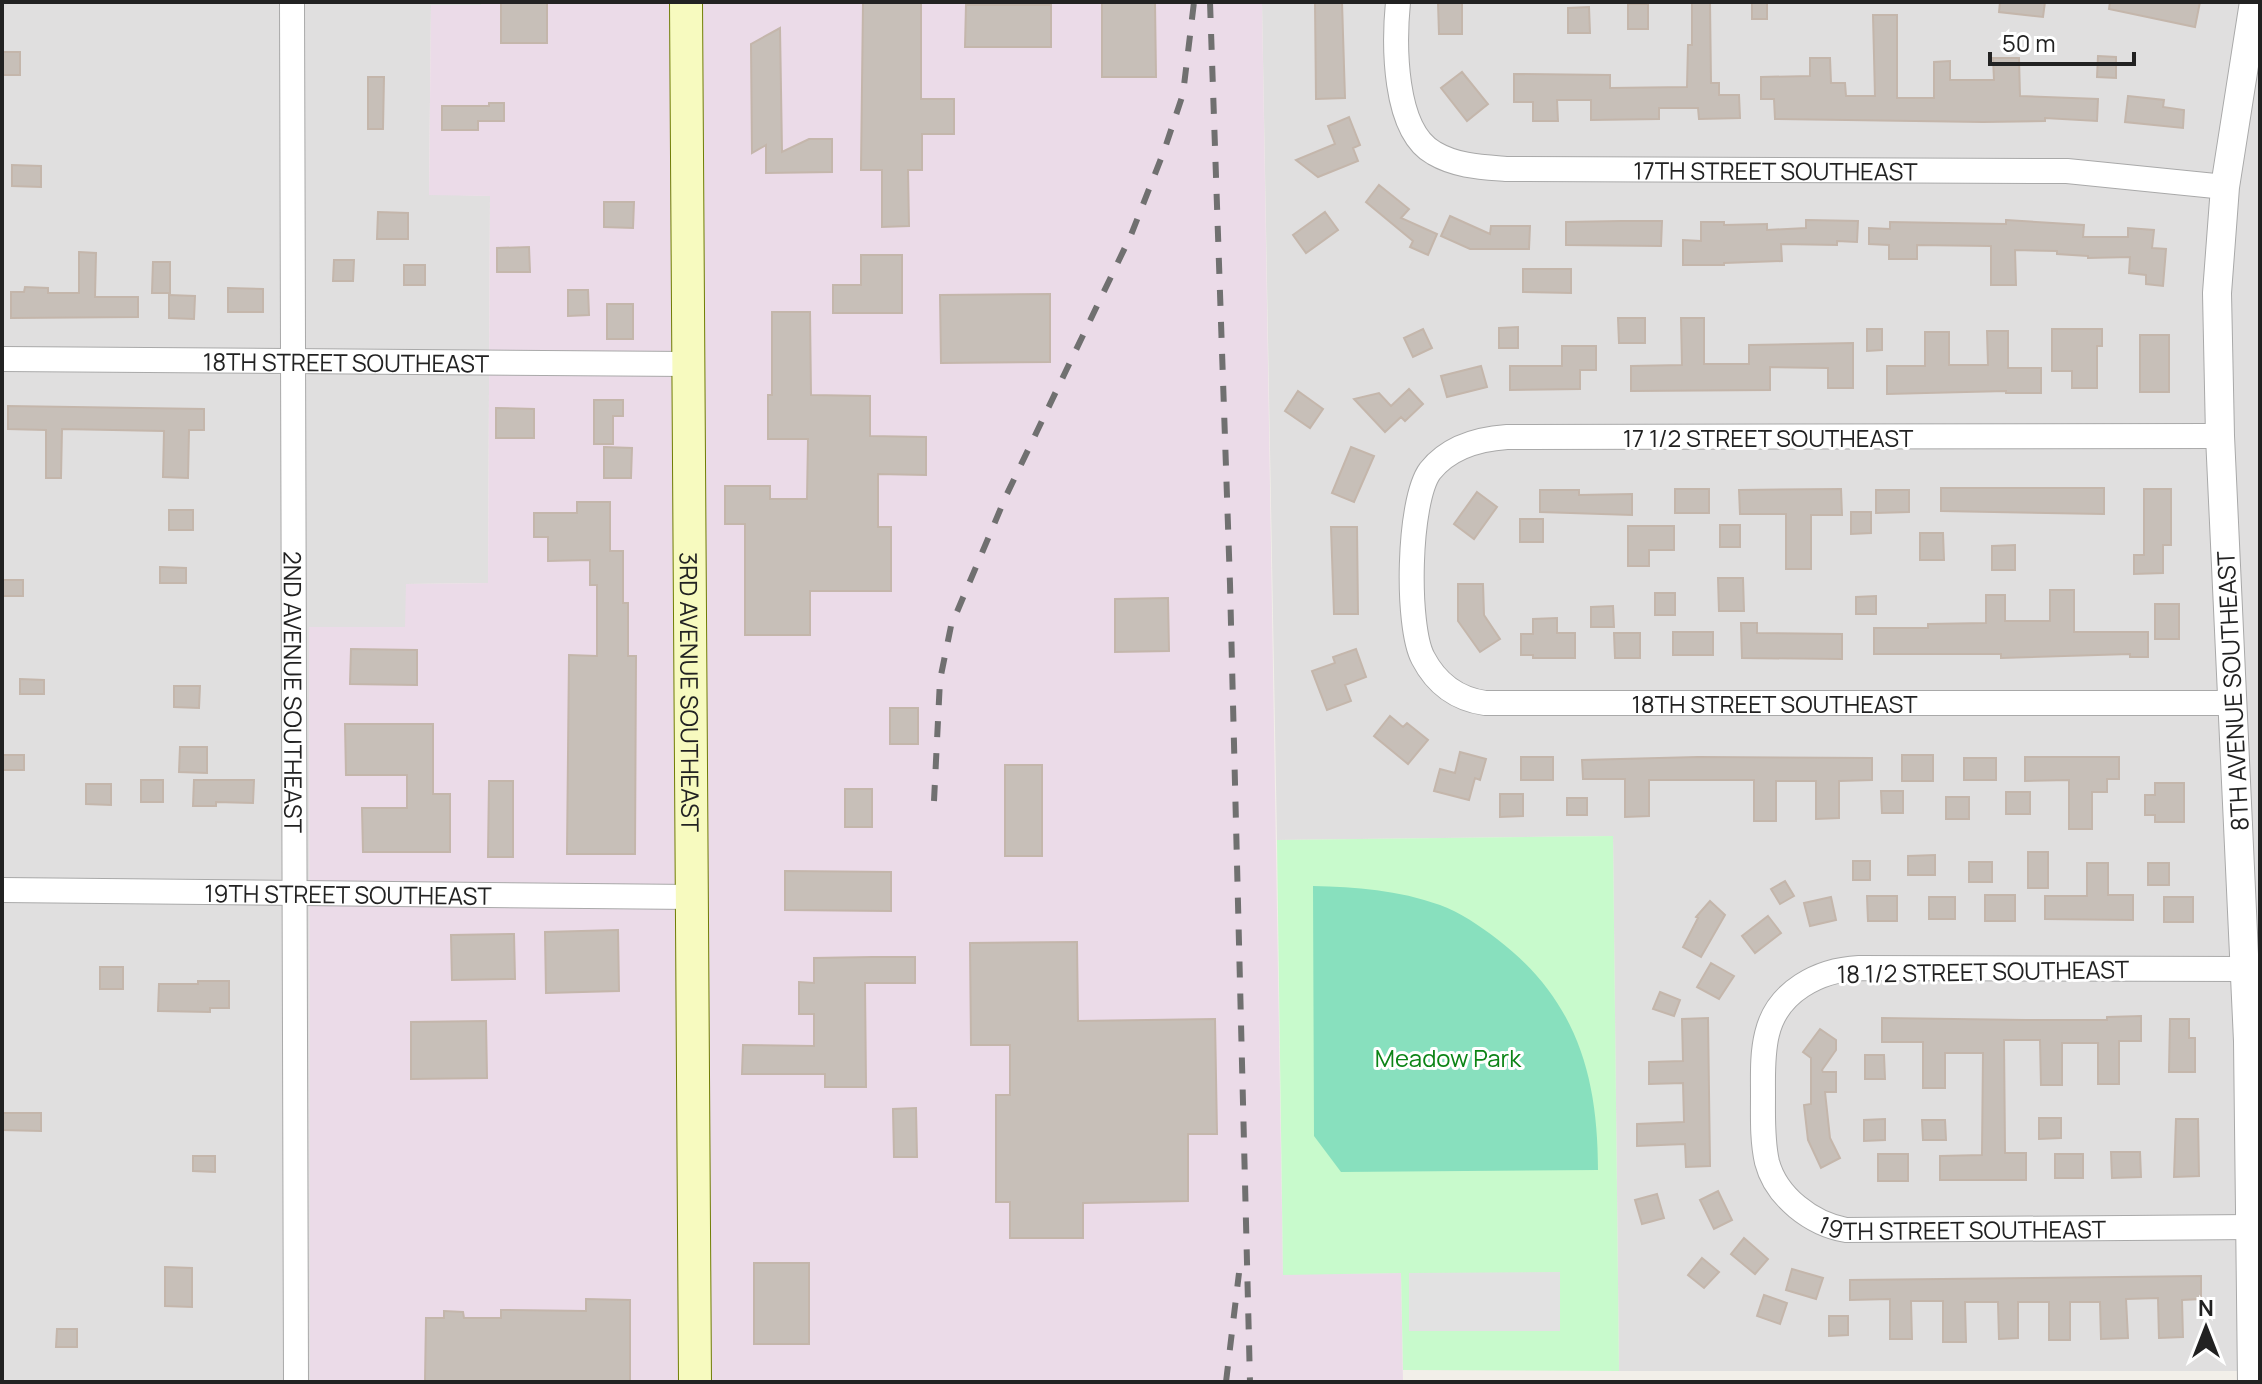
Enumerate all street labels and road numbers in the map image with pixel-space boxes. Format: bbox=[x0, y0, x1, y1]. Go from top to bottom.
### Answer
street label: 17TH STREET SOUTHEAST bbox=[1633, 153, 1918, 187]
street label: 18TH STREET SOUTHEAST bbox=[203, 344, 490, 379]
street label: 17 1/2 STREET SOUTHEAST bbox=[1623, 421, 1914, 454]
street label: 8TH AVENUE SOUTHEAST bbox=[2208, 550, 2256, 832]
street label: 2ND AVENUE SOUTHEAST bbox=[277, 551, 311, 834]
street label: 3RD AVENUE SOUTHEAST bbox=[673, 552, 708, 833]
street label: 18TH STREET SOUTHEAST bbox=[1631, 687, 1918, 720]
street label: 19TH STREET SOUTHEAST bbox=[204, 876, 492, 911]
street label: 18 1/2 STREET SOUTHEAST bbox=[1836, 952, 2130, 990]
street label: 19TH STREET SOUTHEAST bbox=[1814, 1207, 2107, 1247]

